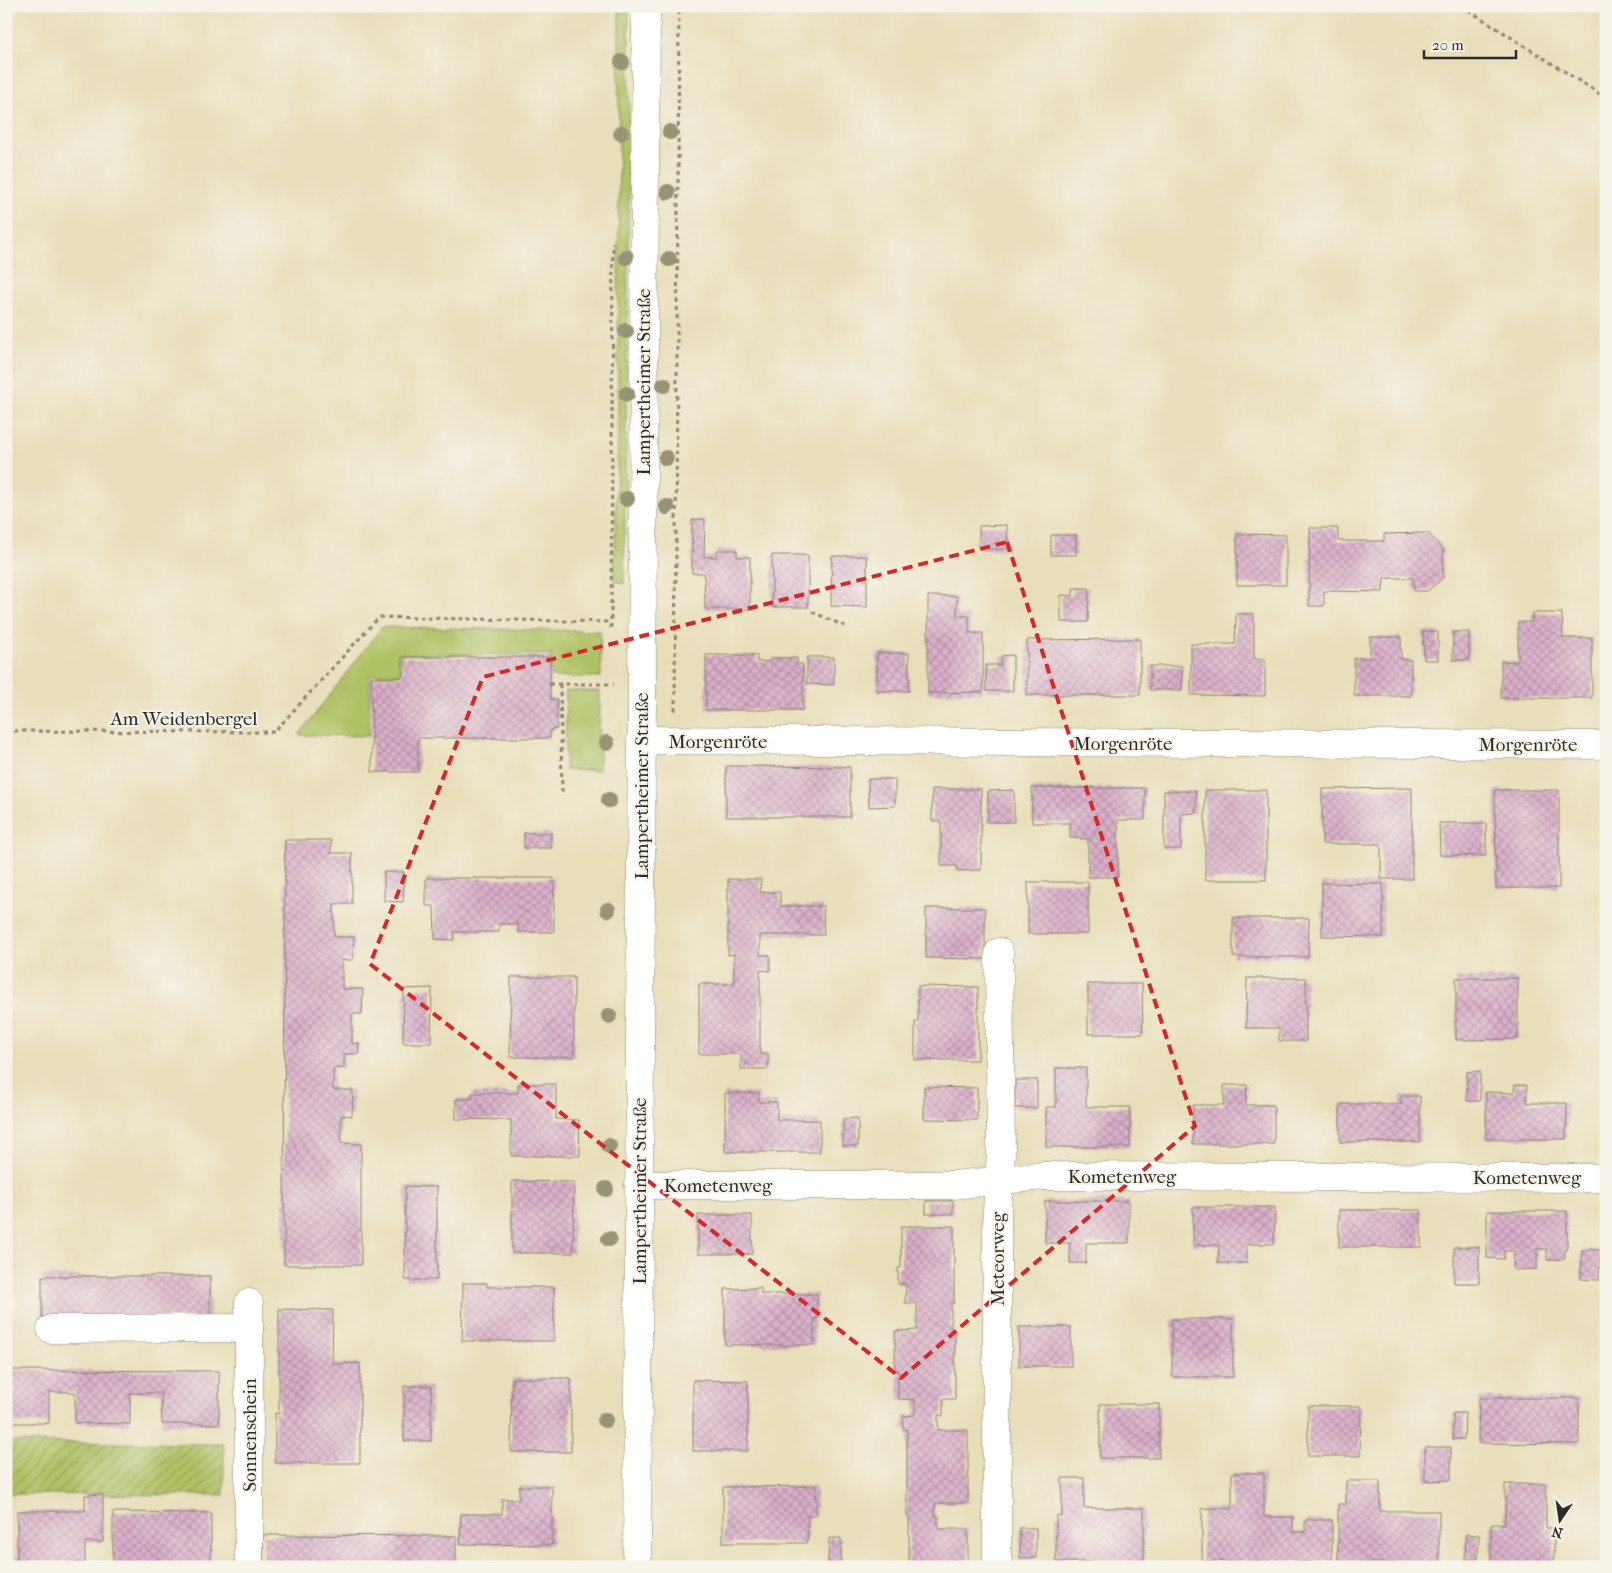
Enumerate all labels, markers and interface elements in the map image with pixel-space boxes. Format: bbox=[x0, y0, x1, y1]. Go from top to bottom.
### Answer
scale bar bbox=[1424, 28, 1517, 60]
text: 20 m bbox=[1432, 36, 1464, 54]
street label: Lampertheimer Straße bbox=[633, 289, 655, 475]
street label: Lampertheimer Straße bbox=[631, 693, 653, 879]
street label: Am Weidenbergel bbox=[109, 708, 258, 730]
street label: Morgenröte bbox=[669, 731, 767, 753]
street label: Morgenröte bbox=[1074, 733, 1172, 755]
street label: Morgenröte bbox=[1479, 734, 1577, 756]
street label: Lampertheimer Straße bbox=[629, 1098, 651, 1284]
street label: Kometenweg bbox=[1068, 1166, 1177, 1188]
street label: Kometenweg bbox=[1473, 1167, 1582, 1189]
street label: Kometenweg bbox=[664, 1175, 773, 1197]
street label: Meteorweg bbox=[987, 1211, 1009, 1306]
street label: Sonnenschein bbox=[239, 1378, 261, 1492]
north arrow bbox=[1534, 1496, 1584, 1546]
text: N bbox=[1550, 1523, 1564, 1542]

